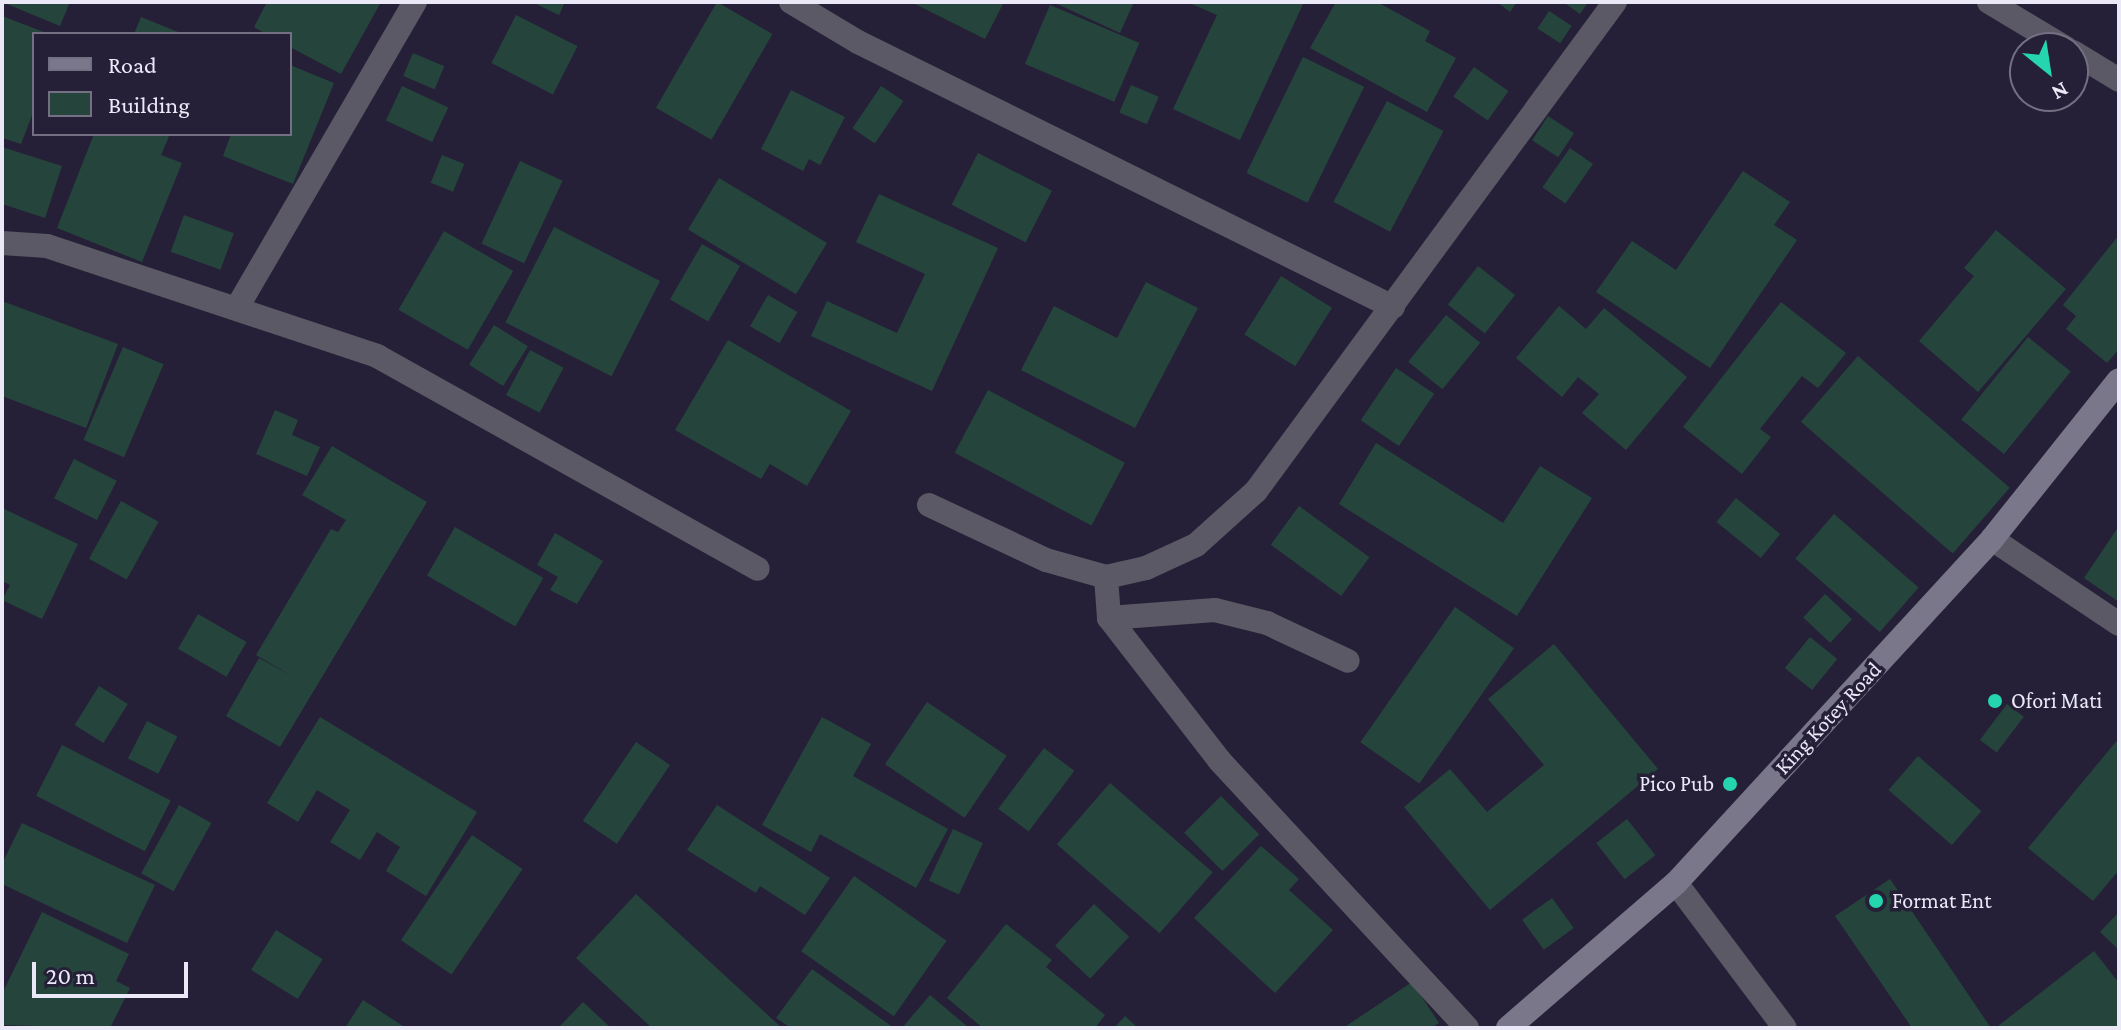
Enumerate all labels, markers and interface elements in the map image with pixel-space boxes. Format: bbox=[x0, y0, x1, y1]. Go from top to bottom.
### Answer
legend bbox=[32, 32, 292, 136]
north arrow bbox=[2009, 32, 2089, 112]
text: Road bbox=[108, 51, 157, 78]
text: N bbox=[2048, 77, 2073, 106]
text: Building bbox=[108, 91, 190, 118]
street label: King Kotey Road bbox=[1769, 656, 1887, 780]
place label: Ofori Mati bbox=[2011, 688, 2102, 714]
marker: Ofori Mati bbox=[1986, 692, 2004, 710]
place label: Pico Pub bbox=[1639, 771, 1714, 797]
marker: Pico Pub bbox=[1721, 775, 1739, 793]
place label: Format Ent bbox=[1892, 888, 1991, 914]
marker: Format Ent bbox=[1867, 892, 1885, 910]
scale bar bbox=[36, 946, 192, 996]
text: 20 m bbox=[46, 962, 95, 989]

